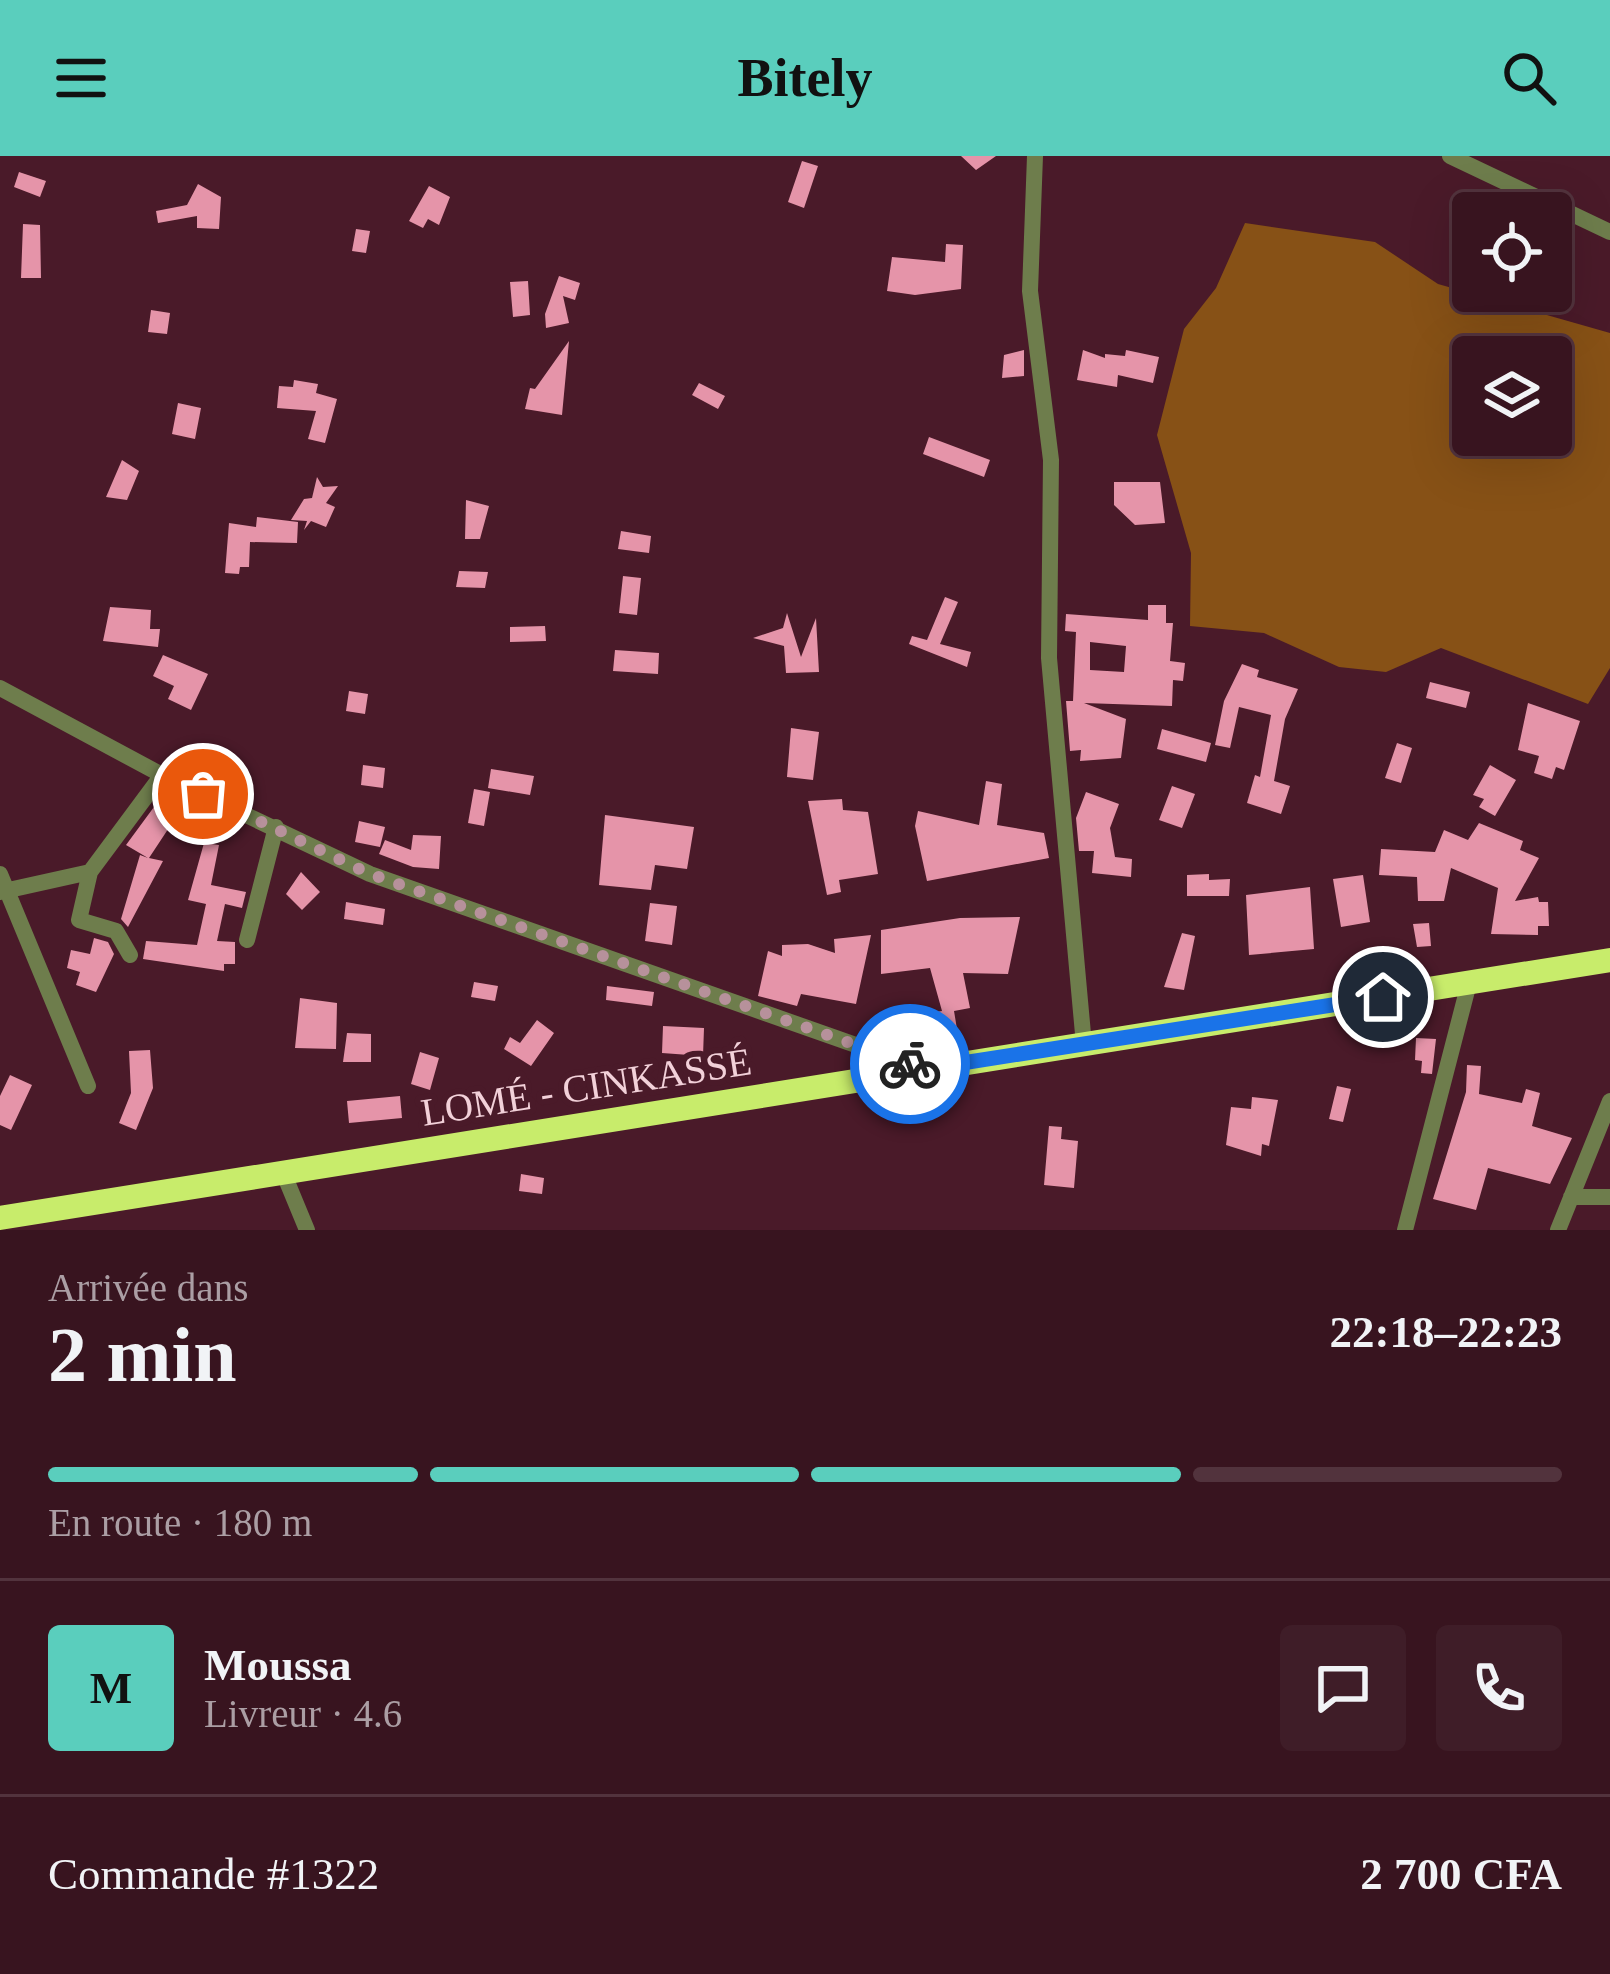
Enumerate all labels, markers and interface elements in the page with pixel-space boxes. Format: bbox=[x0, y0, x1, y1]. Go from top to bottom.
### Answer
icon: menu bbox=[48, 45, 114, 111]
icon: search bbox=[1496, 45, 1562, 111]
text: Bitely bbox=[738, 48, 872, 108]
map controls bbox=[1452, 192, 1572, 456]
button: locate bbox=[1452, 192, 1572, 312]
button: layers bbox=[1452, 336, 1572, 456]
pin bbox=[152, 743, 254, 845]
icon: bag bbox=[170, 761, 236, 827]
pin bbox=[1332, 946, 1434, 1048]
icon: home bbox=[1350, 964, 1416, 1030]
courier bbox=[850, 1004, 970, 1124]
icon: bike bbox=[877, 1031, 943, 1097]
street label: LOMÉ - CINKASSÉ bbox=[418, 1039, 754, 1134]
text: Arrivée dans bbox=[48, 1266, 248, 1309]
text: 22:18–22:23 bbox=[1330, 1307, 1562, 1357]
text: 2 min bbox=[48, 1311, 237, 1398]
text: En route · 180 m bbox=[48, 1501, 312, 1544]
button: chat bbox=[1280, 1625, 1406, 1751]
button: phone bbox=[1436, 1625, 1562, 1751]
text: Moussa bbox=[204, 1640, 352, 1690]
text: M bbox=[90, 1663, 132, 1713]
text: Livreur · 4.6 bbox=[204, 1692, 402, 1735]
text: Commande #1322 bbox=[48, 1849, 379, 1899]
text: 2 700 CFA bbox=[1360, 1849, 1562, 1899]

